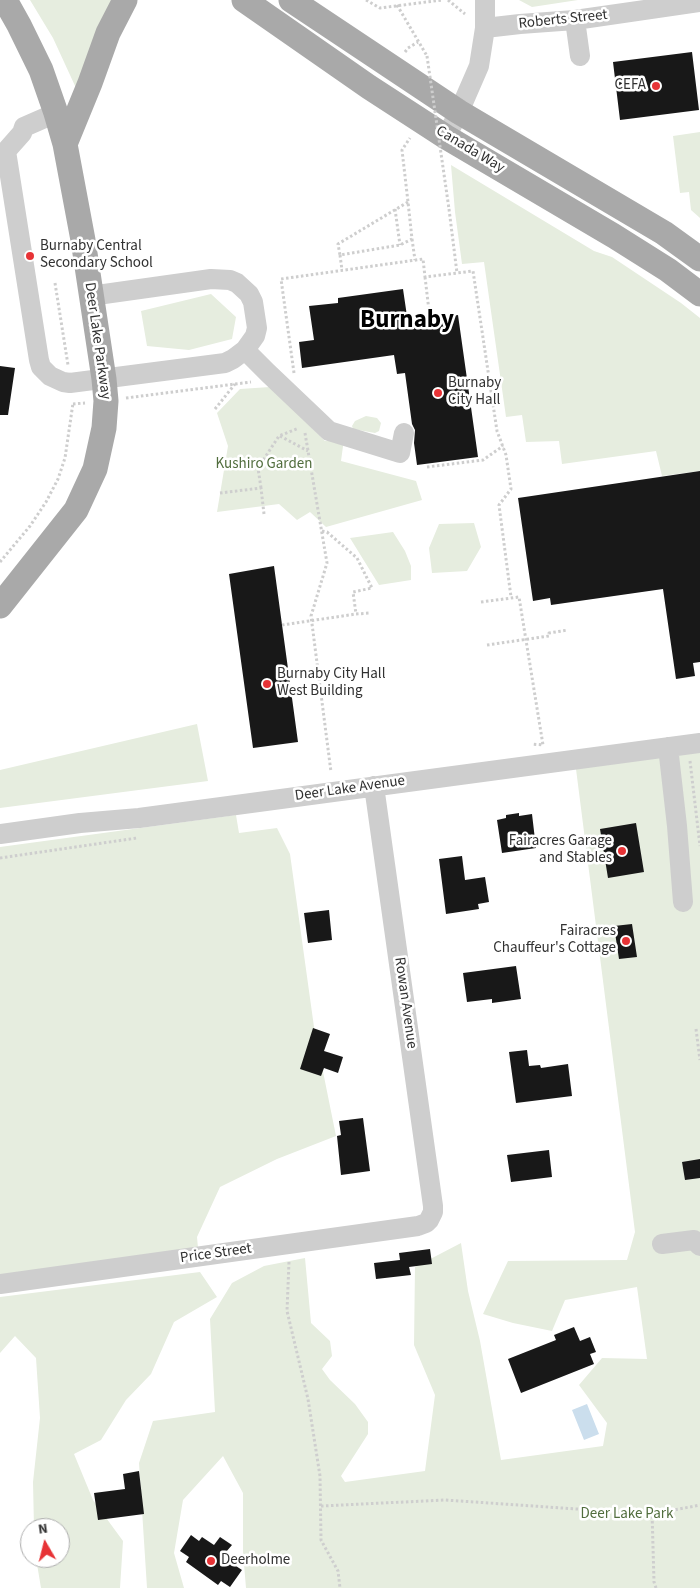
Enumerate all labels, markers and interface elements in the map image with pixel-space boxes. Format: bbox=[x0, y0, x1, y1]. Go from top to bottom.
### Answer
street label: Roberts Street bbox=[518, 6, 608, 34]
place label: CEFA bbox=[615, 77, 646, 95]
marker: CEFA bbox=[650, 80, 662, 92]
street label: Canada Way bbox=[432, 122, 508, 178]
place label: Burnaby Central Secondary School bbox=[40, 238, 153, 273]
marker: Burnaby Central Secondary School bbox=[24, 250, 36, 262]
street label: Deer Lake Parkway bbox=[80, 281, 114, 401]
district label: Burnaby bbox=[360, 307, 454, 337]
place label: Burnaby City Hall bbox=[448, 375, 501, 410]
marker: Burnaby City Hall bbox=[432, 387, 444, 399]
park label: Kushiro Garden bbox=[216, 456, 312, 474]
place label: Burnaby City Hall West Building bbox=[277, 666, 386, 701]
marker: Burnaby City Hall West Building bbox=[261, 678, 273, 690]
street label: Deer Lake Avenue bbox=[294, 772, 406, 806]
place label: Fairacres Garage and Stables bbox=[509, 833, 612, 868]
marker: Fairacres Garage and Stables bbox=[616, 845, 628, 857]
place label: Fairacres Chauffeur's Cottage bbox=[493, 923, 616, 958]
marker: Fairacres Chauffeur's Cottage bbox=[620, 935, 632, 947]
street label: Rowan Avenue bbox=[390, 956, 420, 1050]
street label: Price Street bbox=[179, 1240, 253, 1268]
park label: Deer Lake Park bbox=[581, 1506, 673, 1524]
north arrow bbox=[20, 1518, 70, 1568]
text: N bbox=[37, 1519, 49, 1540]
place label: Deerholme bbox=[221, 1552, 290, 1570]
marker: Deerholme bbox=[205, 1555, 217, 1567]

